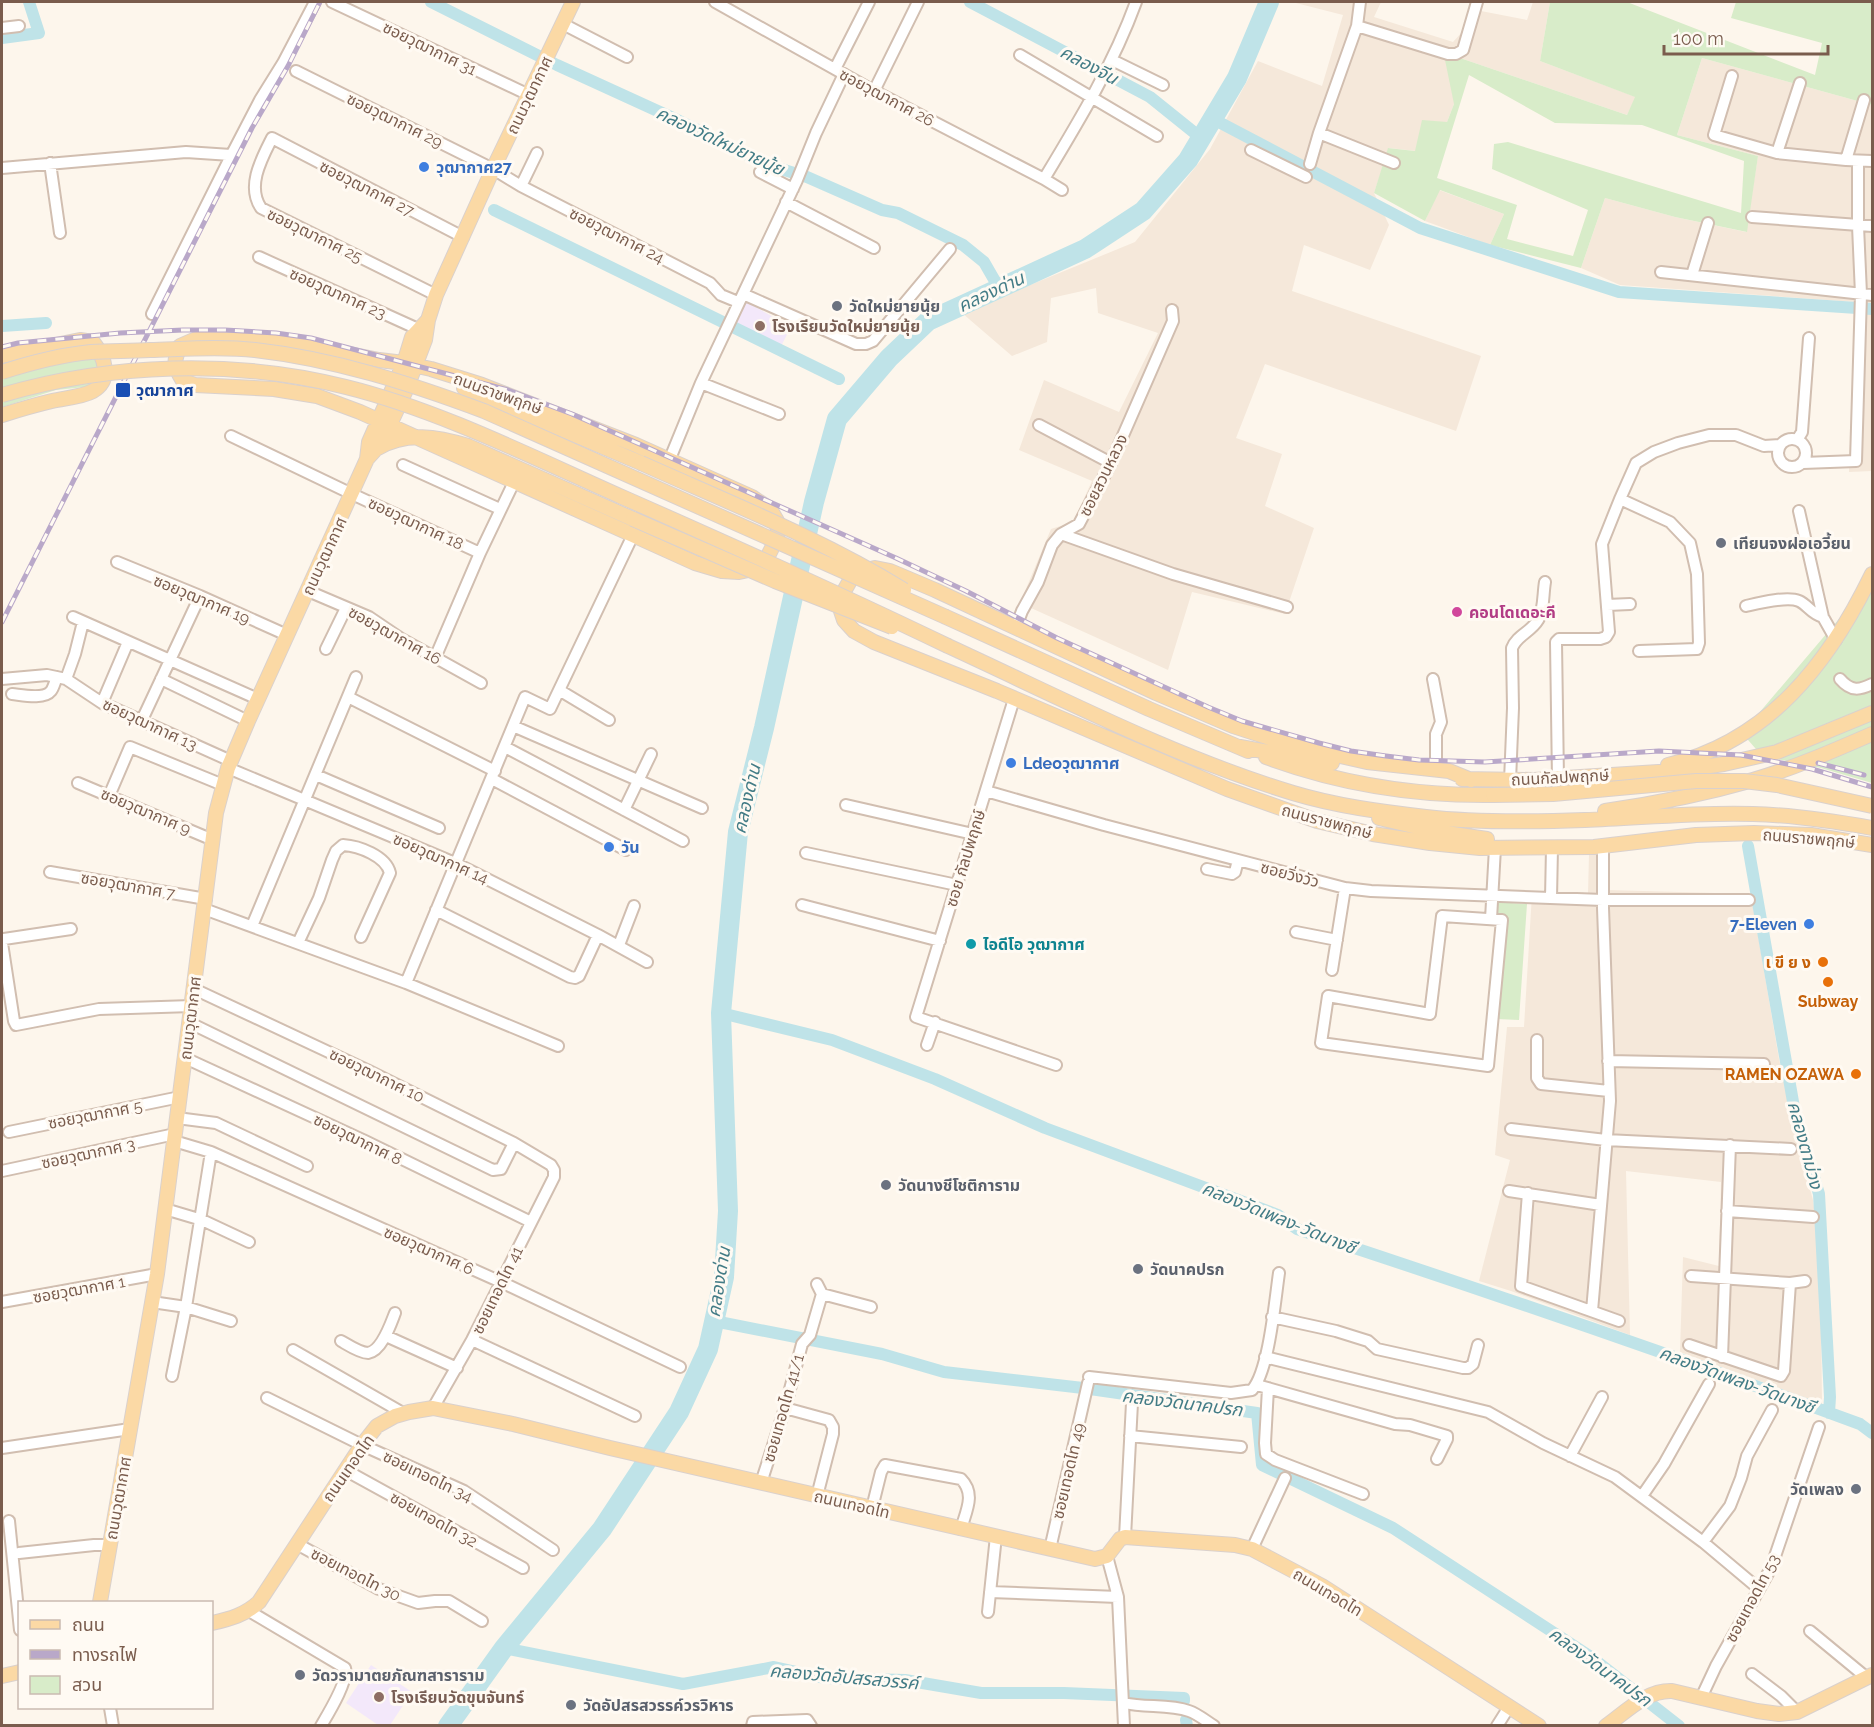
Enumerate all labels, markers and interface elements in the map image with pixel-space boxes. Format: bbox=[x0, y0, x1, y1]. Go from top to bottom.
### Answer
street label: ซอยวุฒากาศ 31 bbox=[380, 18, 480, 79]
scale bar bbox=[1664, 18, 1828, 56]
text: 100 m bbox=[1673, 28, 1724, 49]
water label: คลองจีน bbox=[1057, 41, 1122, 89]
street label: ถนนวุฒากาศ bbox=[502, 53, 556, 137]
street label: ซอยวุฒากาศ 26 bbox=[836, 64, 937, 130]
street label: ซอยวุฒากาศ 29 bbox=[344, 89, 446, 152]
water label: คลองวัดใหม่ยายนุ้ย bbox=[653, 102, 789, 181]
street label: ซอยวุฒากาศ 27 bbox=[316, 156, 418, 221]
place label: วุฒากาศ27 bbox=[436, 158, 512, 177]
marker: วุฒากาศ27 bbox=[417, 160, 431, 174]
street label: ซอยวุฒากาศ 24 bbox=[566, 203, 668, 268]
street label: ซอยวุฒากาศ 25 bbox=[264, 204, 366, 267]
street label: ซอยวุฒากาศ 23 bbox=[287, 264, 389, 323]
water label: คลองด่าน bbox=[954, 267, 1028, 316]
place label: วัดใหม่ยายนุ้ย bbox=[849, 297, 940, 316]
marker: วัดใหม่ยายนุ้ย bbox=[830, 299, 844, 313]
place label: โรงเรียนวัดใหม่ยายนุ้ย bbox=[772, 317, 920, 336]
marker: โรงเรียนวัดใหม่ยายนุ้ย bbox=[753, 319, 767, 333]
street label: ถนนราชพฤกษ์ bbox=[451, 369, 545, 418]
marker: วุฒากาศ bbox=[114, 381, 132, 399]
place label: วุฒากาศ bbox=[136, 381, 194, 400]
street label: ซอยสวนหลวง bbox=[1075, 431, 1132, 520]
street label: ซอยวุฒากาศ 18 bbox=[365, 493, 466, 554]
street label: ถนนวุฒากาศ bbox=[298, 514, 351, 598]
place label: เทียนจงฝอเอวี้ยน bbox=[1733, 532, 1851, 553]
marker: เทียนจงฝอเอวี้ยน bbox=[1714, 536, 1728, 550]
street label: ซอยวุฒากาศ 19 bbox=[151, 571, 253, 628]
street label: ซอยวุฒากาศ 16 bbox=[345, 602, 444, 669]
place label: คอนโดเดอะคี bbox=[1469, 603, 1556, 622]
marker: คอนโดเดอะคี bbox=[1450, 605, 1464, 619]
street label: ซอยวุฒากาศ 13 bbox=[100, 694, 200, 755]
place label: Ldeoวุฒากาศ bbox=[1023, 754, 1120, 773]
marker: Ldeoวุฒากาศ bbox=[1004, 756, 1018, 770]
water label: คลองด่าน bbox=[728, 761, 765, 836]
street label: ถนนกัลปพฤกษ์ bbox=[1510, 765, 1610, 790]
street label: ซอยวุฒากาศ 9 bbox=[98, 784, 194, 839]
street label: ถนนราชพฤกษ์ bbox=[1280, 800, 1374, 843]
street label: ซอย กัลปพฤกษ์ bbox=[942, 807, 989, 909]
street label: ถนนราชพฤกษ์ bbox=[1762, 825, 1856, 852]
street label: ซอยวุฒากาศ 14 bbox=[390, 829, 492, 888]
place label: วัน bbox=[621, 838, 640, 857]
marker: วัน bbox=[602, 840, 616, 854]
street label: ซอยวิ่งวัว bbox=[1259, 857, 1321, 891]
street label: ซอยวุฒากาศ 7 bbox=[79, 868, 177, 903]
place label: 7-Eleven bbox=[1730, 915, 1797, 934]
marker: 7-Eleven bbox=[1802, 917, 1816, 931]
place label: ไอดีโอ วุฒากาศ bbox=[983, 935, 1085, 954]
marker: ไอดีโอ วุฒากาศ bbox=[964, 937, 978, 951]
place label: เ ขี ย ง bbox=[1765, 953, 1811, 972]
marker: เ ขี ย ง bbox=[1816, 955, 1830, 969]
street label: ถนนวุฒากาศ bbox=[176, 975, 205, 1061]
marker: Subway bbox=[1821, 975, 1835, 989]
place label: Subway bbox=[1798, 992, 1858, 1011]
street label: ซอยวุฒากาศ 10 bbox=[326, 1044, 427, 1107]
place label: RAMEN OZAWA bbox=[1725, 1065, 1844, 1084]
marker: RAMEN OZAWA bbox=[1849, 1067, 1863, 1081]
street label: ซอยวุฒากาศ 5 bbox=[46, 1096, 144, 1133]
water label: คลองตาม่วง bbox=[1784, 1099, 1828, 1192]
street label: ซอยวุฒากาศ 8 bbox=[310, 1110, 405, 1169]
street label: ซอยวุฒากาศ 3 bbox=[40, 1134, 137, 1173]
place label: วัดนางชีโชติการาม bbox=[898, 1176, 1020, 1195]
water label: คลองวัดเพลง-วัดนางชี bbox=[1199, 1177, 1361, 1259]
marker: วัดนางชีโชติการาม bbox=[879, 1178, 893, 1192]
street label: ซอยวุฒากาศ 6 bbox=[381, 1222, 477, 1279]
street label: ซอยเทอดไท 41 bbox=[468, 1243, 527, 1337]
water label: คลองด่าน bbox=[703, 1244, 735, 1319]
place label: วัดนาคปรก bbox=[1150, 1260, 1224, 1279]
marker: วัดนาคปรก bbox=[1131, 1262, 1145, 1276]
street label: ซอยวุฒากาศ 1 bbox=[31, 1272, 127, 1307]
water label: คลองวัดเพลง-วัดนางชี bbox=[1657, 1342, 1820, 1418]
street label: ซอยเทอดไท 41/1 bbox=[759, 1352, 808, 1464]
water label: คลองวัดนาคปรก bbox=[1121, 1385, 1245, 1420]
street label: ซอยเทอดไท 49 bbox=[1048, 1421, 1089, 1521]
street label: ถนนเทอดไท bbox=[318, 1431, 378, 1505]
street label: ซอยเทอดไท 34 bbox=[380, 1447, 476, 1506]
street label: ถนนวุฒากาศ bbox=[102, 1455, 135, 1541]
place label: วัดเพลง bbox=[1790, 1480, 1844, 1499]
marker: วัดเพลง bbox=[1849, 1482, 1863, 1496]
street label: ถนนเทอดไท bbox=[812, 1487, 892, 1522]
street label: ซอยเทอดไท 32 bbox=[387, 1488, 481, 1551]
street label: ซอยเทอดไท 30 bbox=[308, 1544, 404, 1605]
street label: ซอยเทอดไท 53 bbox=[1721, 1551, 1784, 1646]
street label: ถนนเทอดไท bbox=[1290, 1564, 1366, 1620]
legend bbox=[18, 1601, 213, 1709]
text: ถนน bbox=[72, 1614, 105, 1635]
water label: คลองวัดนาคปรก bbox=[1545, 1622, 1656, 1711]
text: ทางรถไฟ bbox=[72, 1644, 137, 1665]
water label: คลองวัดอัปสรสวรรค์ bbox=[769, 1660, 922, 1694]
place label: วัดวรามาตยภัณฑสาราราม bbox=[312, 1666, 485, 1685]
marker: วัดวรามาตยภัณฑสาราราม bbox=[293, 1668, 307, 1682]
text: สวน bbox=[72, 1674, 102, 1695]
place label: โรงเรียนวัดขุนจันทร์ bbox=[391, 1688, 524, 1707]
marker: โรงเรียนวัดขุนจันทร์ bbox=[372, 1690, 386, 1704]
place label: วัดอัปสรสวรรค์วรวิหาร bbox=[583, 1696, 734, 1715]
marker: วัดอัปสรสวรรค์วรวิหาร bbox=[564, 1698, 578, 1712]

